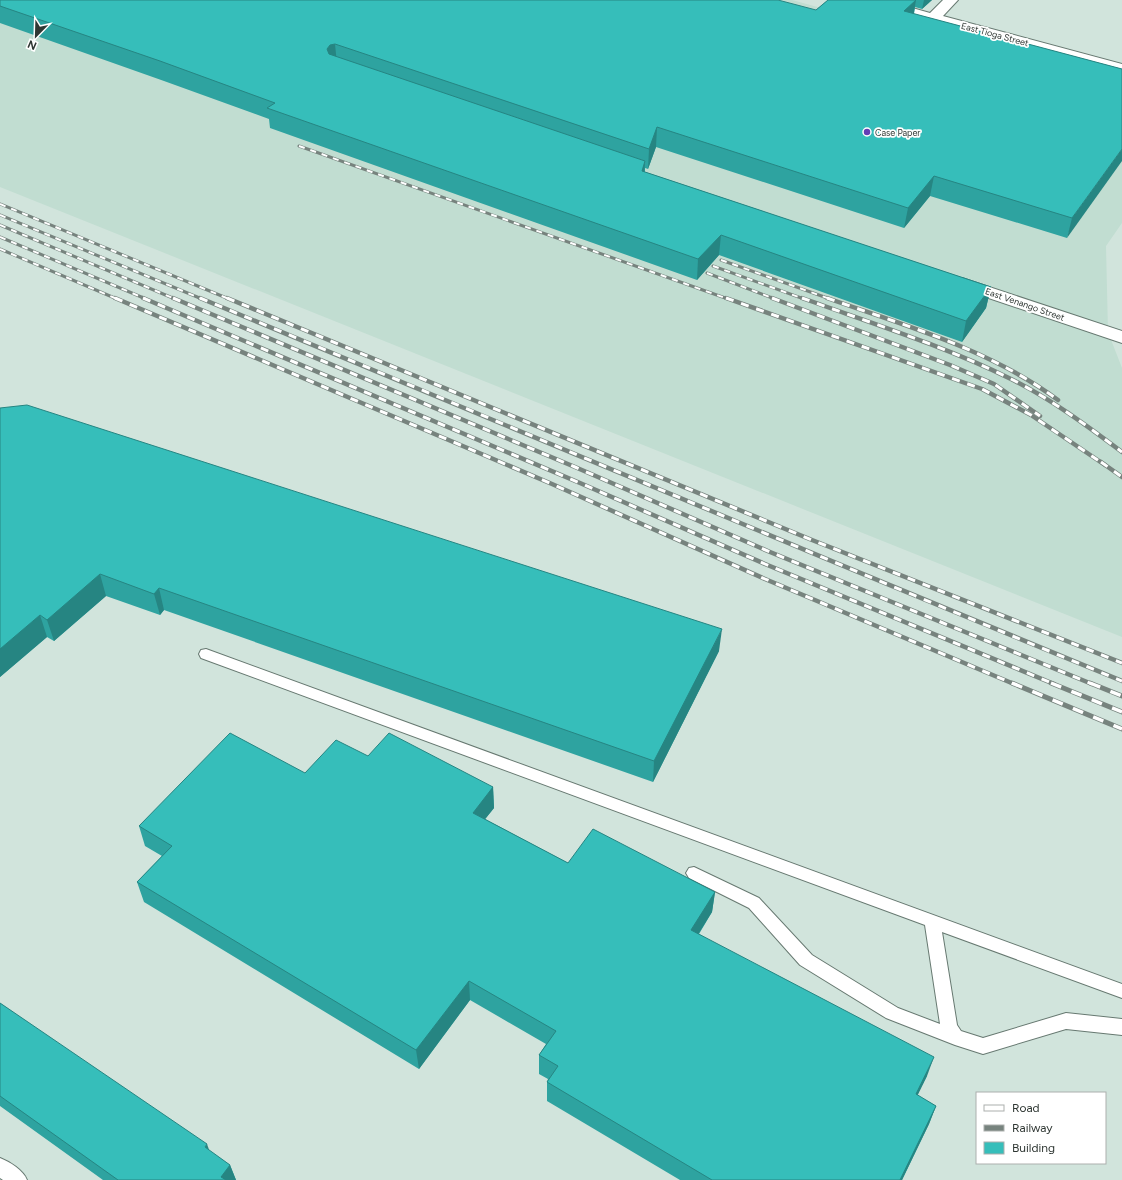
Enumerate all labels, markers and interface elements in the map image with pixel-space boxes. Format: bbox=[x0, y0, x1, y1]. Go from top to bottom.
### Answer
north arrow bbox=[16, 16, 56, 56]
street label: East Tioga Street bbox=[960, 20, 1030, 48]
text: N bbox=[26, 37, 39, 52]
marker: Case Paper bbox=[862, 127, 872, 137]
place label: Case Paper bbox=[875, 127, 920, 138]
street label: East Venango Street bbox=[984, 285, 1067, 323]
legend bbox=[976, 1092, 1106, 1164]
text: Road bbox=[1012, 1101, 1040, 1115]
text: Railway bbox=[1012, 1121, 1053, 1135]
text: Building bbox=[1012, 1141, 1055, 1155]

